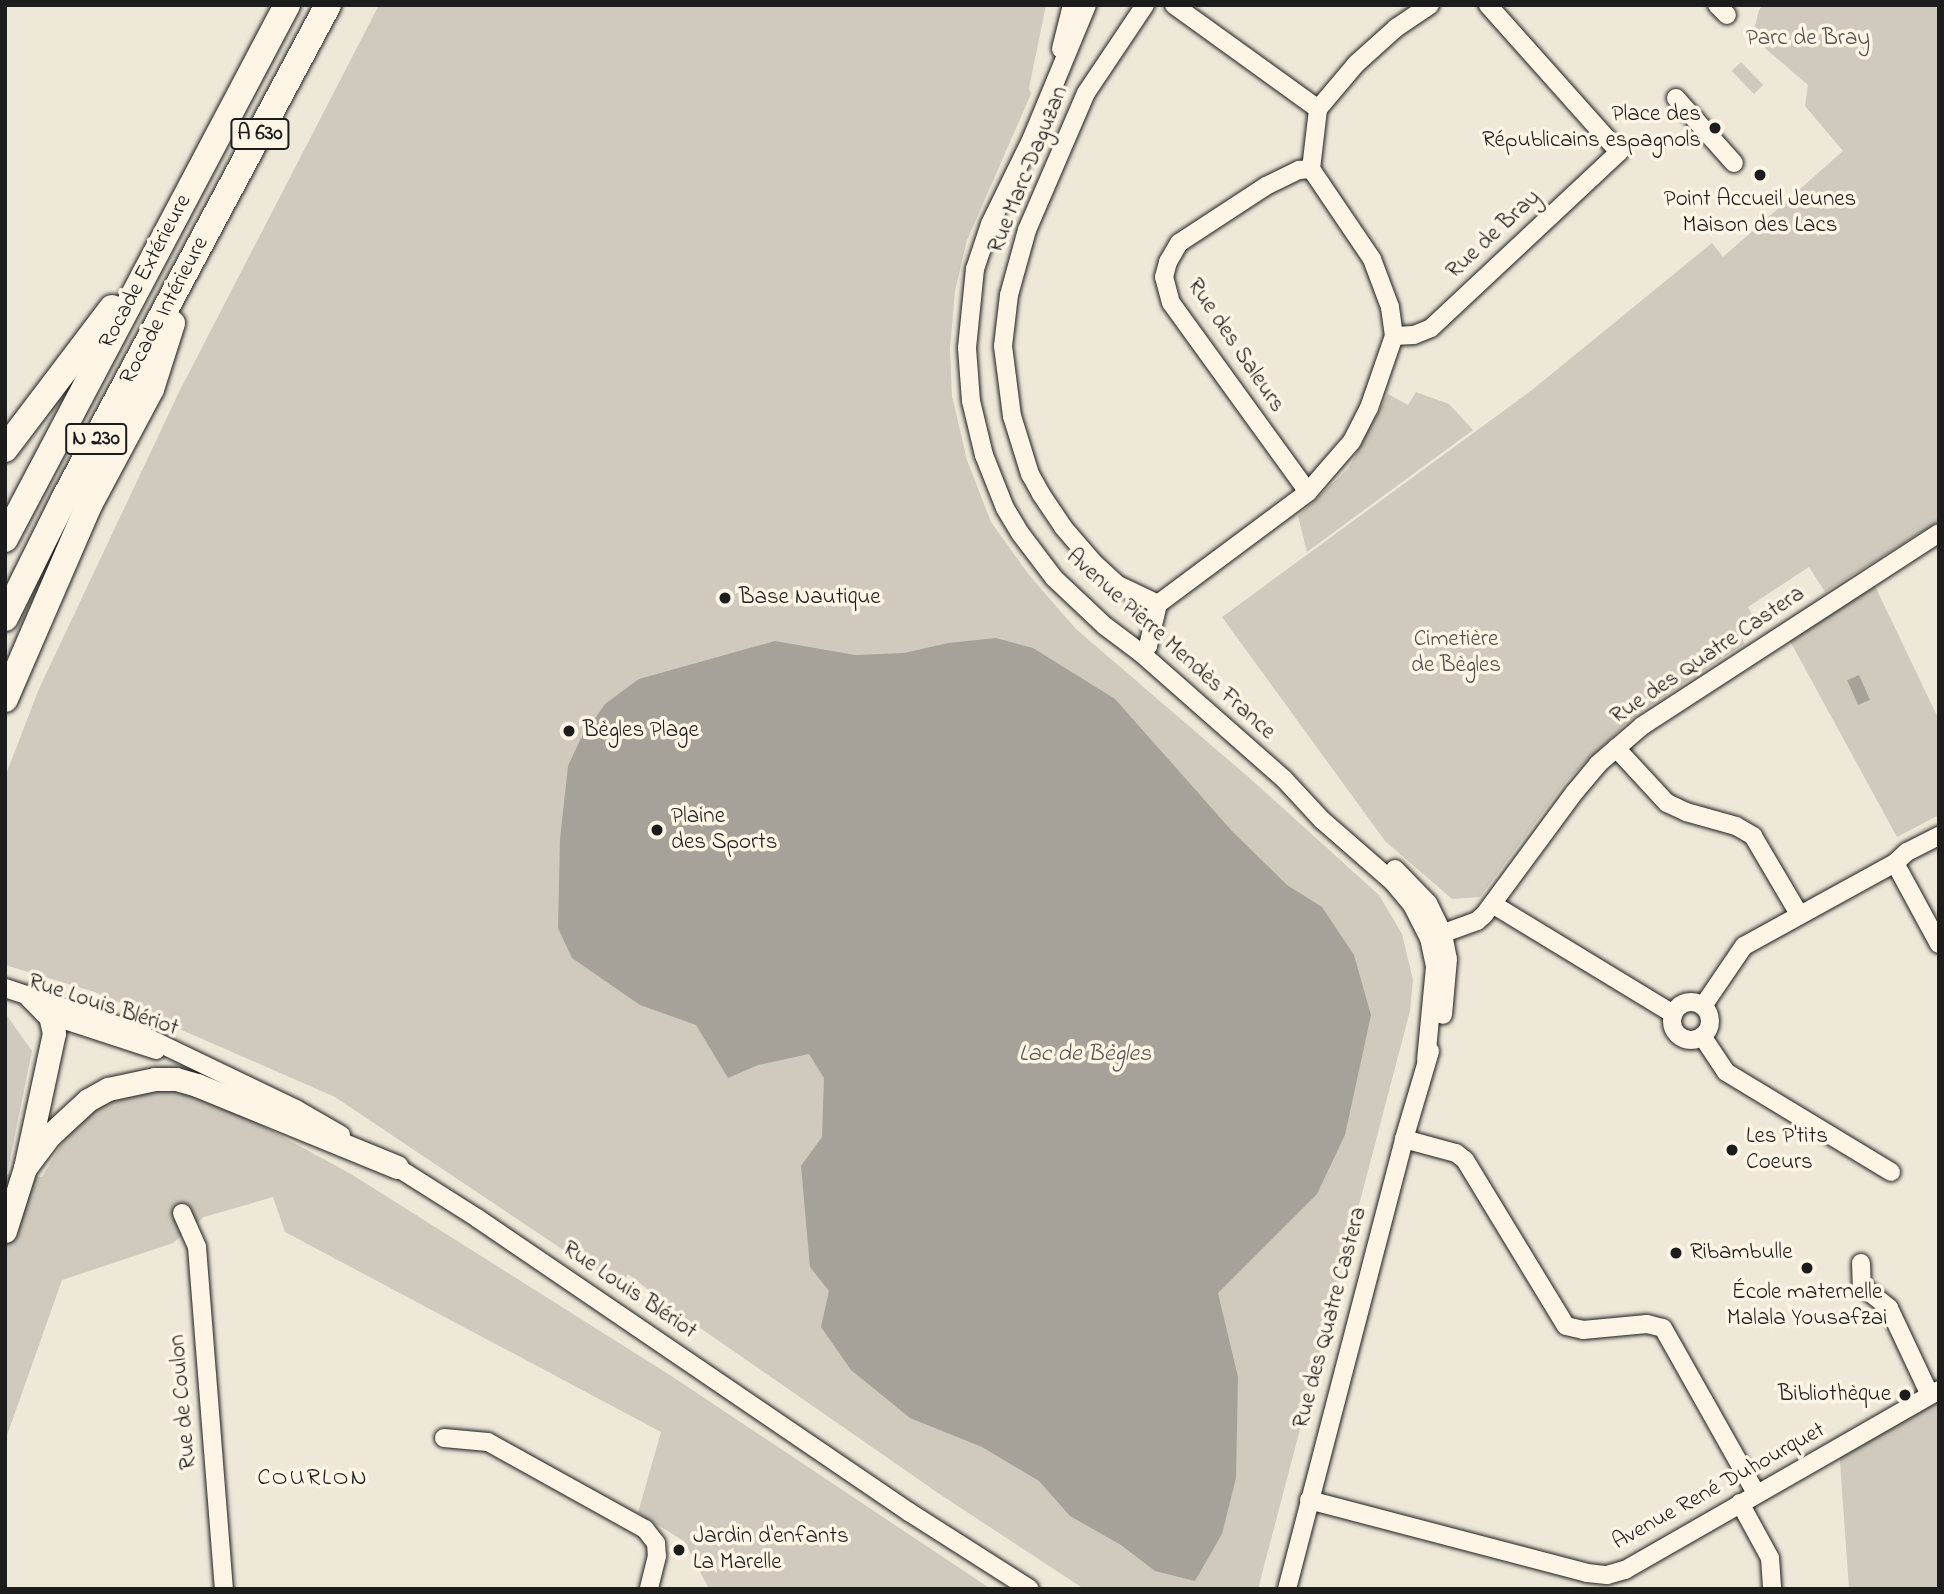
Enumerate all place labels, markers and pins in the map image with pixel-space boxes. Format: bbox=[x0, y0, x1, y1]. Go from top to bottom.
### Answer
place label: Place des Républicains espagnols bbox=[1482, 101, 1701, 155]
marker: Place des Républicains espagnols bbox=[1707, 120, 1723, 136]
marker: Point Accueil Jeunes Maison des Lacs bbox=[1752, 167, 1768, 183]
place label: Point Accueil Jeunes Maison des Lacs bbox=[1664, 186, 1856, 240]
place label: Base Nautique bbox=[739, 584, 881, 612]
marker: Base Nautique bbox=[717, 590, 733, 606]
place label: Bègles Plage bbox=[583, 717, 699, 745]
marker: Bègles Plage bbox=[561, 723, 577, 739]
place label: Plaine des Sports bbox=[671, 803, 777, 857]
marker: Plaine des Sports bbox=[649, 822, 665, 838]
place label: Les P'tits Coeurs bbox=[1746, 1123, 1828, 1177]
marker: Les P'tits Coeurs bbox=[1724, 1142, 1740, 1158]
place label: Ribambulle bbox=[1690, 1239, 1793, 1267]
marker: Ribambulle bbox=[1668, 1245, 1684, 1261]
marker: École maternelle Malala Yousafzai bbox=[1799, 1260, 1815, 1276]
place label: École maternelle Malala Yousafzai bbox=[1727, 1279, 1887, 1333]
place label: Bibliothèque bbox=[1778, 1381, 1891, 1409]
marker: Bibliothèque bbox=[1897, 1387, 1913, 1403]
place label: Jardin d'enfants La Marelle bbox=[693, 1523, 849, 1577]
marker: Jardin d'enfants La Marelle bbox=[671, 1542, 687, 1558]

